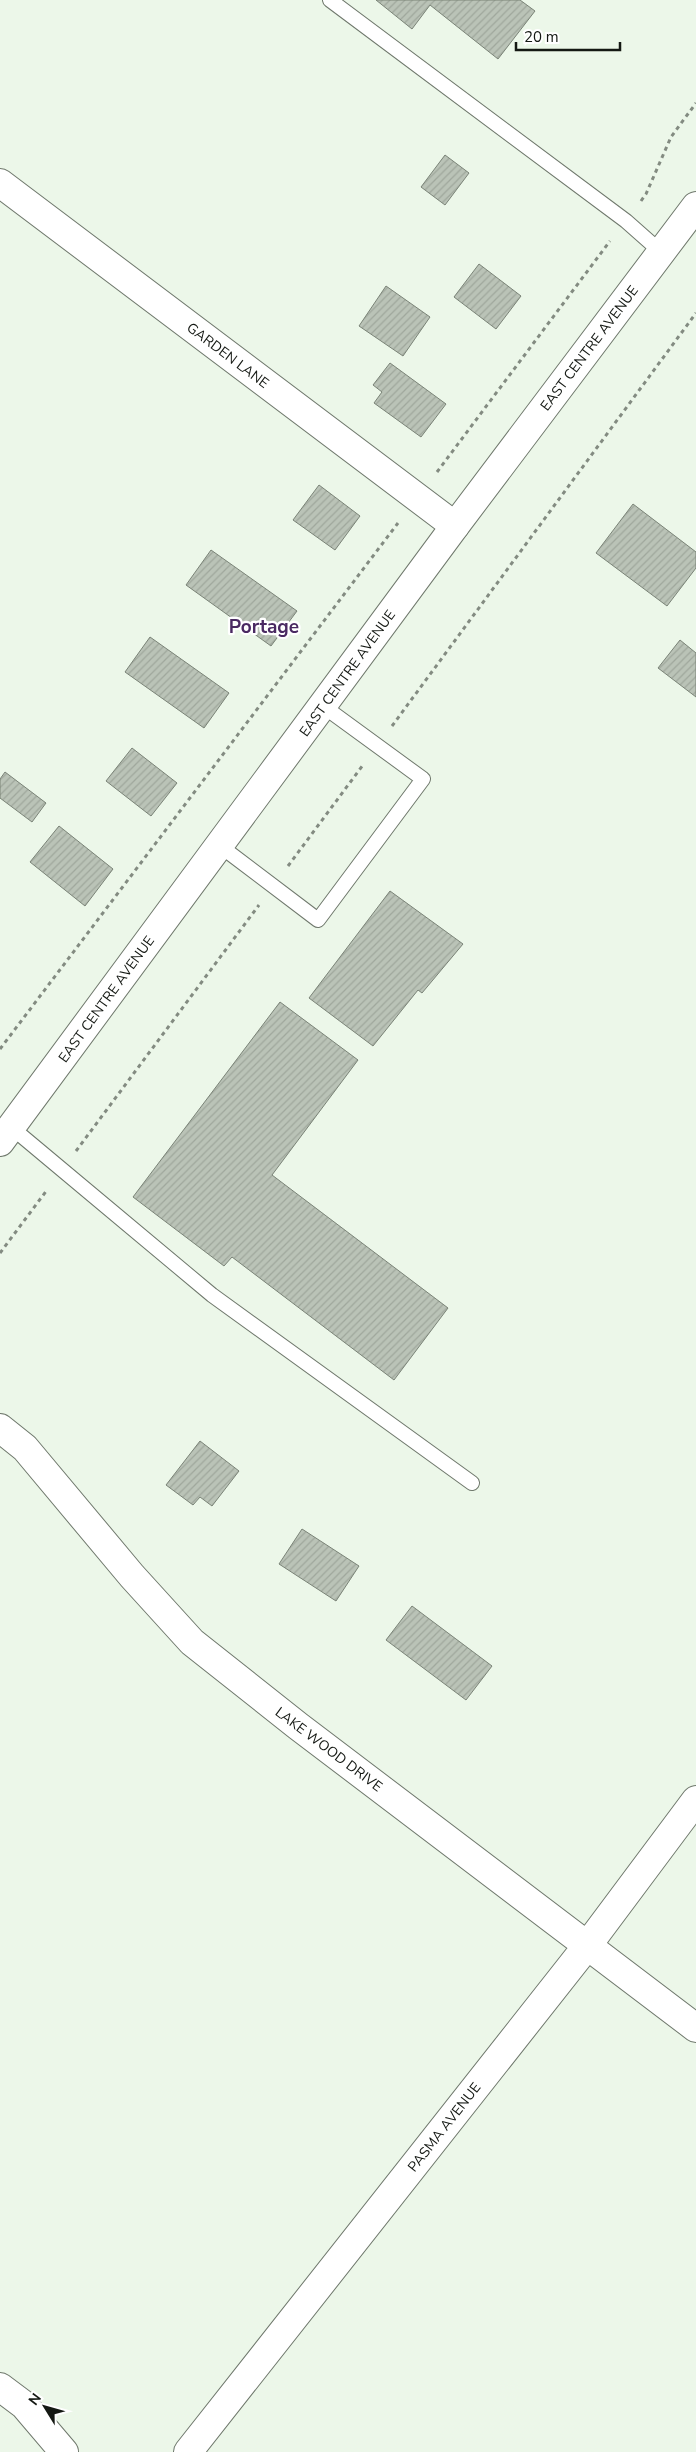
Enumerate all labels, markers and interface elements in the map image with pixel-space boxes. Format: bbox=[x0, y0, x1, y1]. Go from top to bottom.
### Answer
scale bar bbox=[516, 20, 620, 52]
text: 20 m bbox=[524, 27, 559, 47]
street label: EAST CENTRE AVENUE bbox=[536, 282, 643, 415]
street label: GARDEN LANE bbox=[183, 318, 273, 393]
street label: EAST CENTRE AVENUE bbox=[295, 606, 400, 740]
district label: Portage bbox=[229, 614, 299, 640]
street label: EAST CENTRE AVENUE bbox=[54, 932, 159, 1066]
street label: LAKE WOOD DRIVE bbox=[271, 1703, 386, 1796]
street label: PASMA AVENUE bbox=[404, 2079, 485, 2176]
north arrow bbox=[20, 2382, 70, 2432]
text: N bbox=[24, 2390, 46, 2409]

